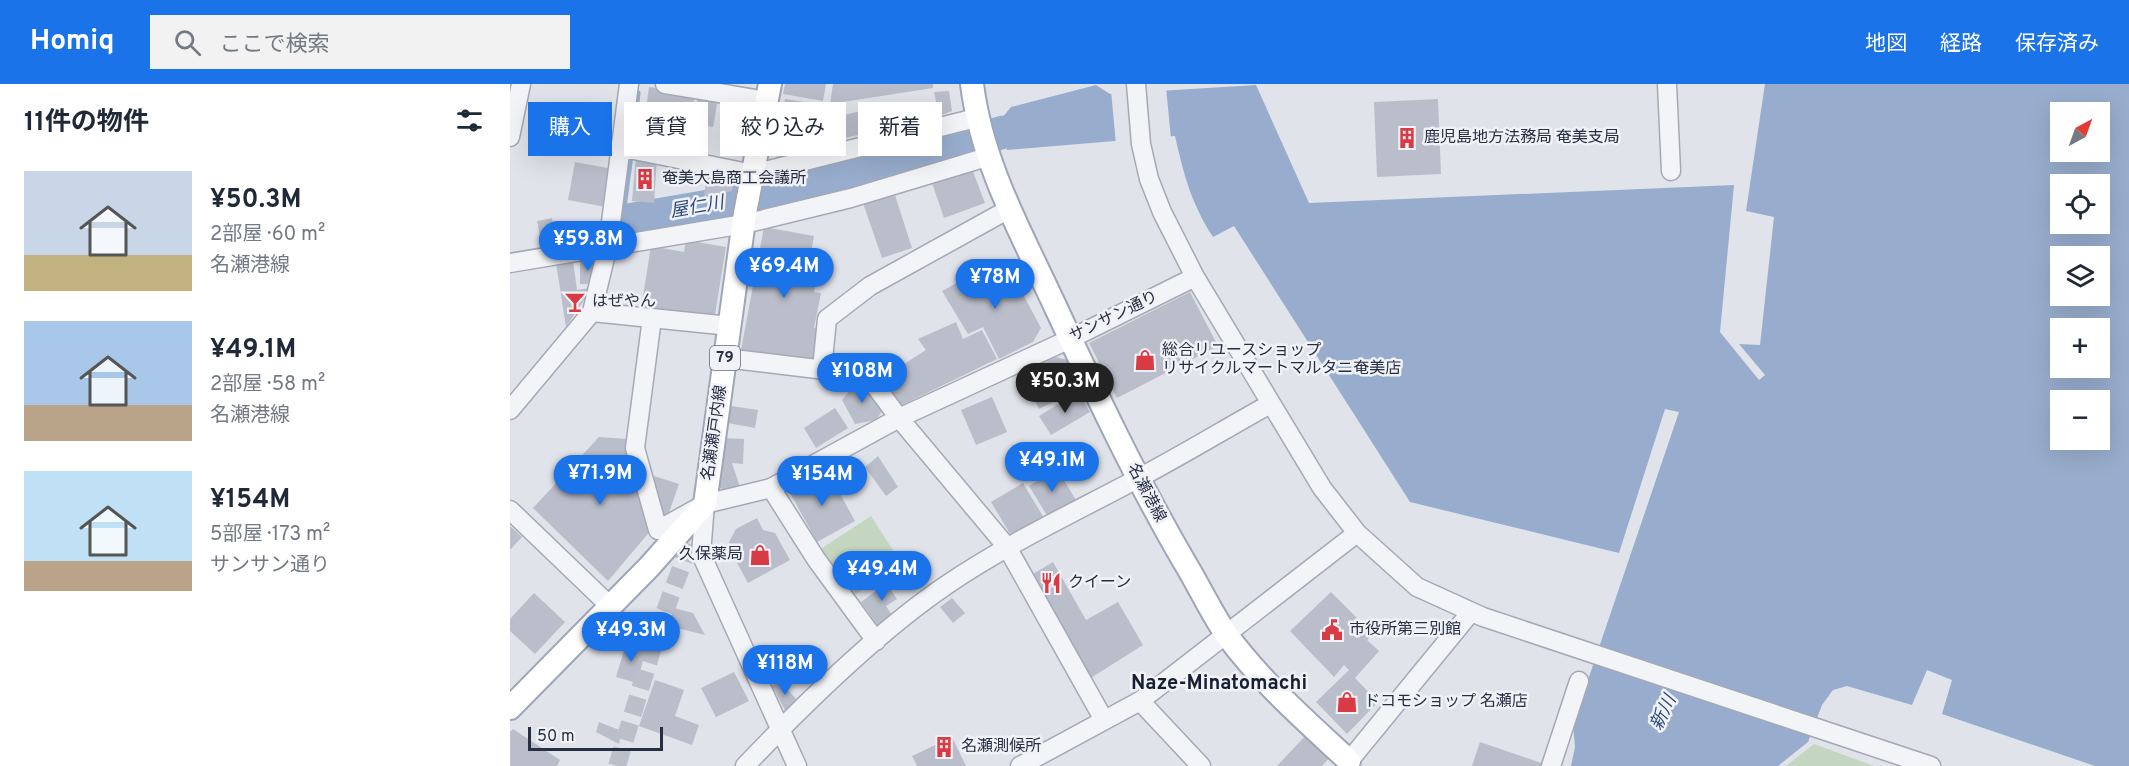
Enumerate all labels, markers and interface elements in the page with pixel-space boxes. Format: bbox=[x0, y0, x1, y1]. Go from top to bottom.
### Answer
search box bbox=[150, 15, 570, 69]
text: Homiq bbox=[30, 24, 114, 60]
icon: search bbox=[171, 26, 204, 59]
text: 地図 bbox=[1865, 31, 1907, 58]
text: 経路 bbox=[1940, 31, 1982, 58]
text: 保存済み bbox=[2015, 31, 2099, 58]
text: ここで検索 bbox=[219, 32, 329, 59]
chip: 購入 bbox=[528, 102, 612, 156]
chip: 賃貸 bbox=[624, 102, 708, 156]
chip: 絞り込み bbox=[720, 102, 846, 156]
chip: 新着 bbox=[858, 102, 942, 156]
north arrow bbox=[2050, 102, 2110, 162]
map controls bbox=[2050, 102, 2110, 450]
icon: filters bbox=[453, 104, 486, 137]
text: 11件の物件 bbox=[24, 107, 149, 140]
building icon: 鹿児島地方法務局 奄美支局 bbox=[1395, 126, 1419, 150]
place label: 鹿児島地方法務局 奄美支局 bbox=[1424, 128, 1620, 148]
building icon: 奄美大島商工会議所 bbox=[633, 167, 657, 191]
place label: 奄美大島商工会議所 bbox=[662, 169, 806, 189]
button: locate bbox=[2050, 174, 2110, 234]
text: ¥50.3M bbox=[210, 184, 302, 217]
water label: 屋仁川 bbox=[668, 192, 728, 224]
icon: home bbox=[72, 195, 144, 267]
pin: ¥59.8M bbox=[539, 221, 637, 272]
text: 2部屋 · 60 m² bbox=[210, 222, 325, 248]
text: ¥59.8M bbox=[553, 227, 623, 253]
button: layers bbox=[2050, 246, 2110, 306]
pin: ¥69.4M bbox=[735, 248, 833, 299]
text: 名瀬港線 bbox=[210, 253, 290, 279]
text: ¥69.4M bbox=[749, 254, 819, 280]
pin: ¥78M bbox=[959, 259, 1031, 310]
text: ¥78M bbox=[970, 265, 1020, 291]
street label: サンサン通り bbox=[1066, 287, 1162, 347]
bar icon: はぜやん bbox=[563, 290, 587, 314]
place label: はぜやん bbox=[592, 292, 656, 312]
button: + bbox=[2050, 318, 2110, 378]
text: ¥49.1M bbox=[210, 334, 296, 367]
place label: 総合リユースショップ リサイクルマートマルタニ奄美店 bbox=[1162, 341, 1401, 379]
icon: home bbox=[72, 345, 144, 417]
road number: 79 bbox=[710, 346, 740, 370]
shop icon: 総合リユースショップ リサイクルマートマルタニ奄美店 bbox=[1133, 348, 1157, 372]
pin: ¥108M bbox=[820, 353, 904, 404]
text: ¥108M bbox=[831, 359, 893, 385]
pin: ¥50.3M bbox=[1016, 363, 1114, 414]
text: ¥50.3M bbox=[1030, 369, 1100, 395]
text: 2部屋 · 58 m² bbox=[210, 372, 325, 398]
street label: 名瀬瀬戸内線 bbox=[698, 384, 732, 482]
button: − bbox=[2050, 390, 2110, 450]
text: 名瀬港線 bbox=[210, 403, 290, 429]
pin: ¥49.1M bbox=[1003, 442, 1101, 493]
text: ¥49.1M bbox=[1019, 448, 1085, 474]
pin: ¥71.9M bbox=[551, 455, 649, 506]
pin: ¥154M bbox=[780, 456, 864, 507]
street label: 名瀬港線 bbox=[1122, 460, 1170, 526]
text: ¥71.9M bbox=[568, 461, 632, 487]
text: ¥154M bbox=[791, 462, 853, 488]
text: ¥154M bbox=[210, 484, 290, 517]
icon: home bbox=[72, 495, 144, 567]
text: 5部屋 · 173 m² bbox=[210, 522, 330, 548]
shop icon: 久保薬局 bbox=[748, 543, 772, 567]
place label: 久保薬局 bbox=[679, 545, 743, 565]
pin: ¥49.4M bbox=[833, 551, 931, 602]
text: サンサン通り bbox=[210, 553, 330, 579]
text: ¥49.4M bbox=[846, 557, 918, 583]
restaurant icon: クイーン bbox=[1039, 571, 1063, 595]
place label: クイーン bbox=[1068, 573, 1131, 593]
pin: ¥49.3M bbox=[582, 612, 680, 663]
text: ¥49.3M bbox=[596, 618, 666, 644]
public building icon: 市役所第三別館 bbox=[1320, 618, 1344, 642]
place label: 市役所第三別館 bbox=[1349, 620, 1461, 640]
pin: ¥118M bbox=[743, 645, 827, 696]
text: ¥118M bbox=[757, 651, 813, 677]
district label: Naze-Minatomachi bbox=[1131, 671, 1307, 697]
shop icon: ドコモショップ 名瀬店 bbox=[1335, 690, 1359, 714]
water label: 新川 bbox=[1646, 690, 1683, 734]
place label: ドコモショップ 名瀬店 bbox=[1364, 692, 1528, 712]
scale bar bbox=[528, 724, 663, 752]
text: 50 m bbox=[537, 727, 575, 747]
building icon: 名瀬測候所 bbox=[932, 735, 956, 759]
place label: 名瀬測候所 bbox=[961, 737, 1041, 757]

